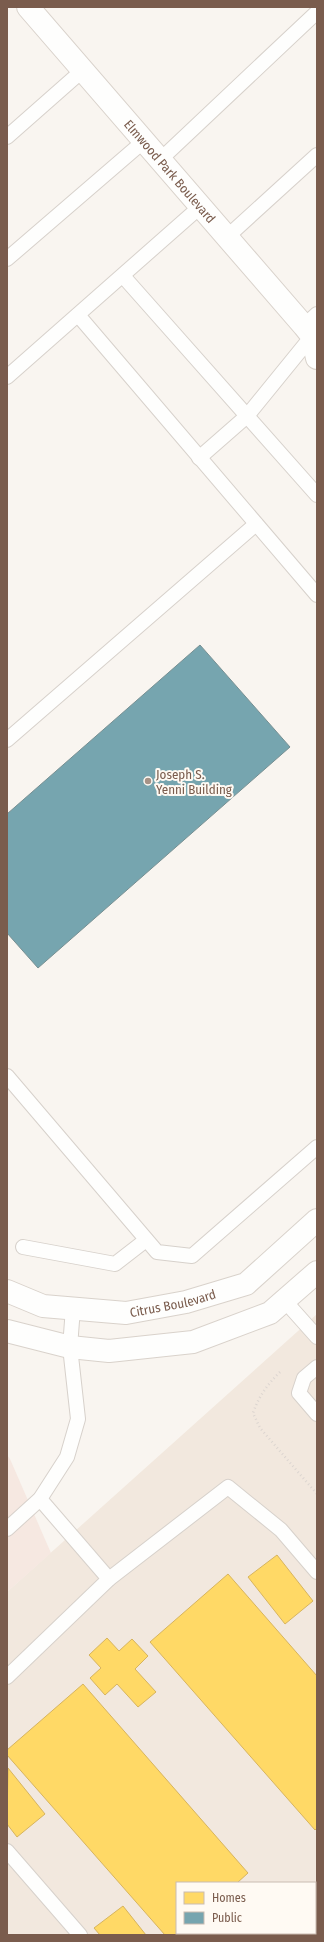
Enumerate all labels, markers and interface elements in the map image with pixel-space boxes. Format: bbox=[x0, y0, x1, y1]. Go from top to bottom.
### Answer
street label: Elmwood Park Boulevard bbox=[121, 117, 218, 226]
place label: Joseph S. Yenni Building bbox=[156, 767, 233, 797]
marker: Joseph S. Yenni Building bbox=[143, 776, 153, 786]
street label: Citrus Boulevard bbox=[128, 1286, 218, 1320]
legend bbox=[176, 1882, 316, 1934]
text: Homes bbox=[212, 1891, 246, 1905]
text: Public bbox=[212, 1911, 242, 1925]

